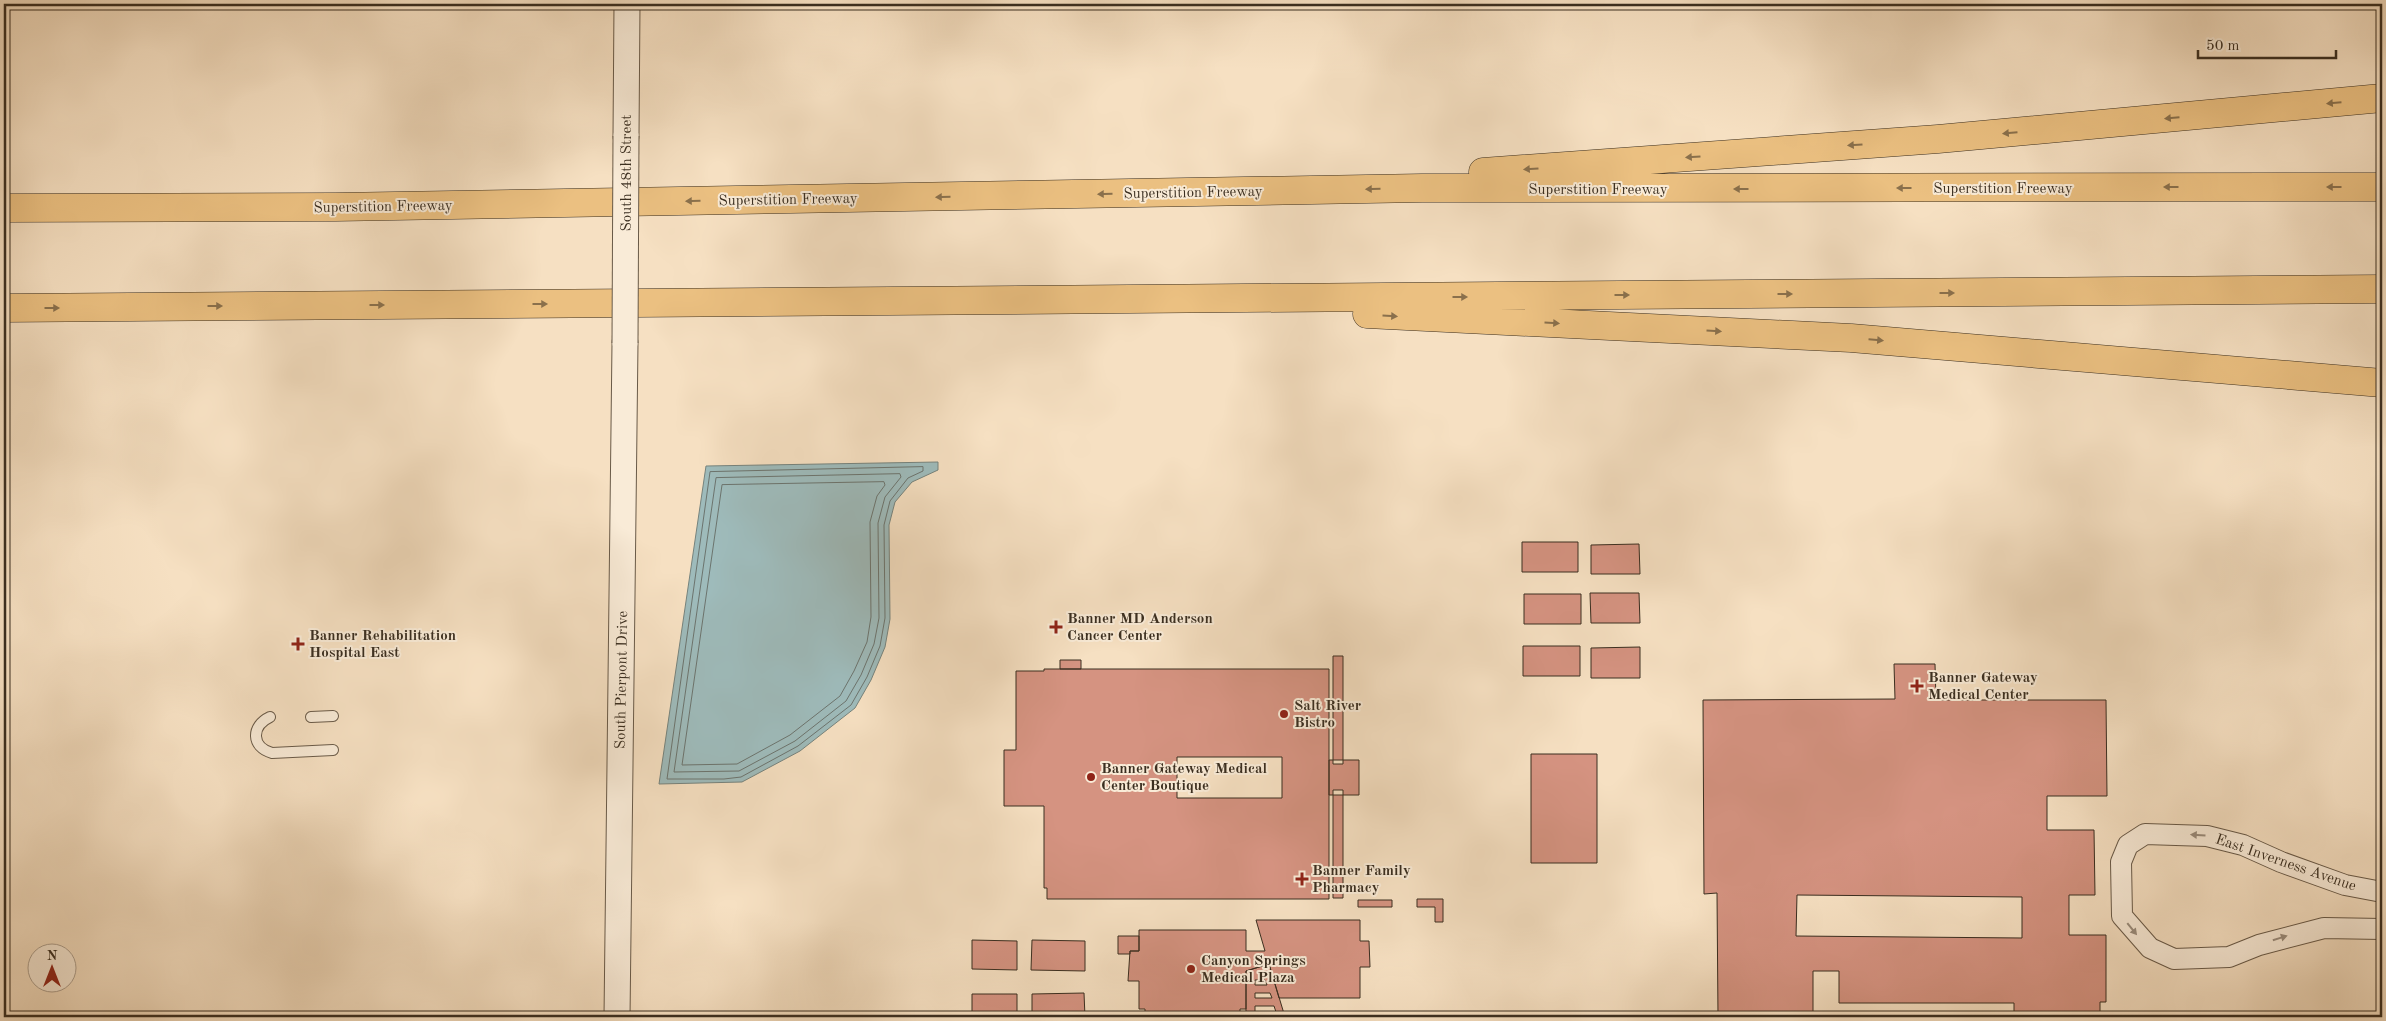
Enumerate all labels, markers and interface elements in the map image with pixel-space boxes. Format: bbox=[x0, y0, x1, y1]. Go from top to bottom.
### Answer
scale bar bbox=[2198, 28, 2336, 60]
text: 50 m bbox=[2206, 39, 2240, 54]
one-way arrow bbox=[2325, 99, 2341, 107]
street label: South 48th Street bbox=[620, 114, 635, 232]
one-way arrow bbox=[2164, 114, 2180, 122]
one-way arrow bbox=[2002, 129, 2018, 137]
one-way arrow bbox=[1846, 142, 1862, 150]
one-way arrow bbox=[1684, 154, 1700, 162]
one-way arrow bbox=[1522, 165, 1538, 173]
street label: Superstition Freeway bbox=[1933, 182, 2073, 197]
street label: Superstition Freeway bbox=[1528, 183, 1668, 198]
one-way arrow bbox=[2163, 183, 2179, 191]
one-way arrow bbox=[2325, 183, 2341, 191]
one-way arrow bbox=[1895, 184, 1911, 192]
street label: Superstition Freeway bbox=[1123, 185, 1263, 202]
one-way arrow bbox=[1365, 185, 1381, 193]
one-way arrow bbox=[1733, 185, 1749, 193]
one-way arrow bbox=[1097, 190, 1113, 198]
street label: Superstition Freeway bbox=[718, 192, 858, 209]
one-way arrow bbox=[935, 193, 951, 201]
one-way arrow bbox=[685, 197, 701, 205]
street label: Superstition Freeway bbox=[313, 199, 453, 216]
one-way arrow bbox=[1940, 289, 1956, 297]
one-way arrow bbox=[1777, 290, 1793, 298]
one-way arrow bbox=[1615, 291, 1631, 299]
one-way arrow bbox=[1452, 293, 1468, 301]
one-way arrow bbox=[532, 300, 548, 308]
one-way arrow bbox=[370, 301, 386, 309]
one-way arrow bbox=[207, 302, 223, 310]
one-way arrow bbox=[45, 304, 61, 312]
one-way arrow bbox=[1382, 312, 1398, 320]
one-way arrow bbox=[1544, 320, 1560, 328]
one-way arrow bbox=[1706, 328, 1722, 336]
one-way arrow bbox=[1869, 336, 1885, 344]
street label: South Pierpont Drive bbox=[614, 611, 631, 749]
place label: Banner MD Anderson Cancer Center bbox=[1067, 612, 1213, 644]
marker: Banner MD Anderson Cancer Center bbox=[1049, 620, 1063, 634]
place label: Banner Rehabilitation Hospital East bbox=[309, 629, 456, 661]
marker: Banner Rehabilitation Hospital East bbox=[291, 637, 305, 651]
place label: Banner Gateway Medical Center bbox=[1928, 671, 2038, 703]
marker: Banner Gateway Medical Center bbox=[1910, 679, 1924, 693]
place label: Salt River Bistro bbox=[1294, 699, 1362, 731]
marker: Salt River Bistro bbox=[1278, 708, 1290, 720]
place label: Banner Gateway Medical Center Boutique bbox=[1101, 762, 1268, 794]
marker: Banner Gateway Medical Center Boutique bbox=[1085, 771, 1097, 783]
one-way arrow bbox=[2190, 831, 2206, 839]
street label: East Inverness Avenue bbox=[2213, 832, 2358, 895]
place label: Banner Family Pharmacy bbox=[1312, 864, 1411, 896]
marker: Banner Family Pharmacy bbox=[1296, 873, 1308, 885]
one-way arrow bbox=[2127, 922, 2137, 936]
one-way arrow bbox=[2273, 934, 2288, 942]
north arrow bbox=[28, 944, 78, 994]
text: N bbox=[47, 949, 58, 963]
place label: Canyon Springs Medical Plaza bbox=[1201, 954, 1306, 986]
marker: Canyon Springs Medical Plaza bbox=[1185, 963, 1197, 975]

